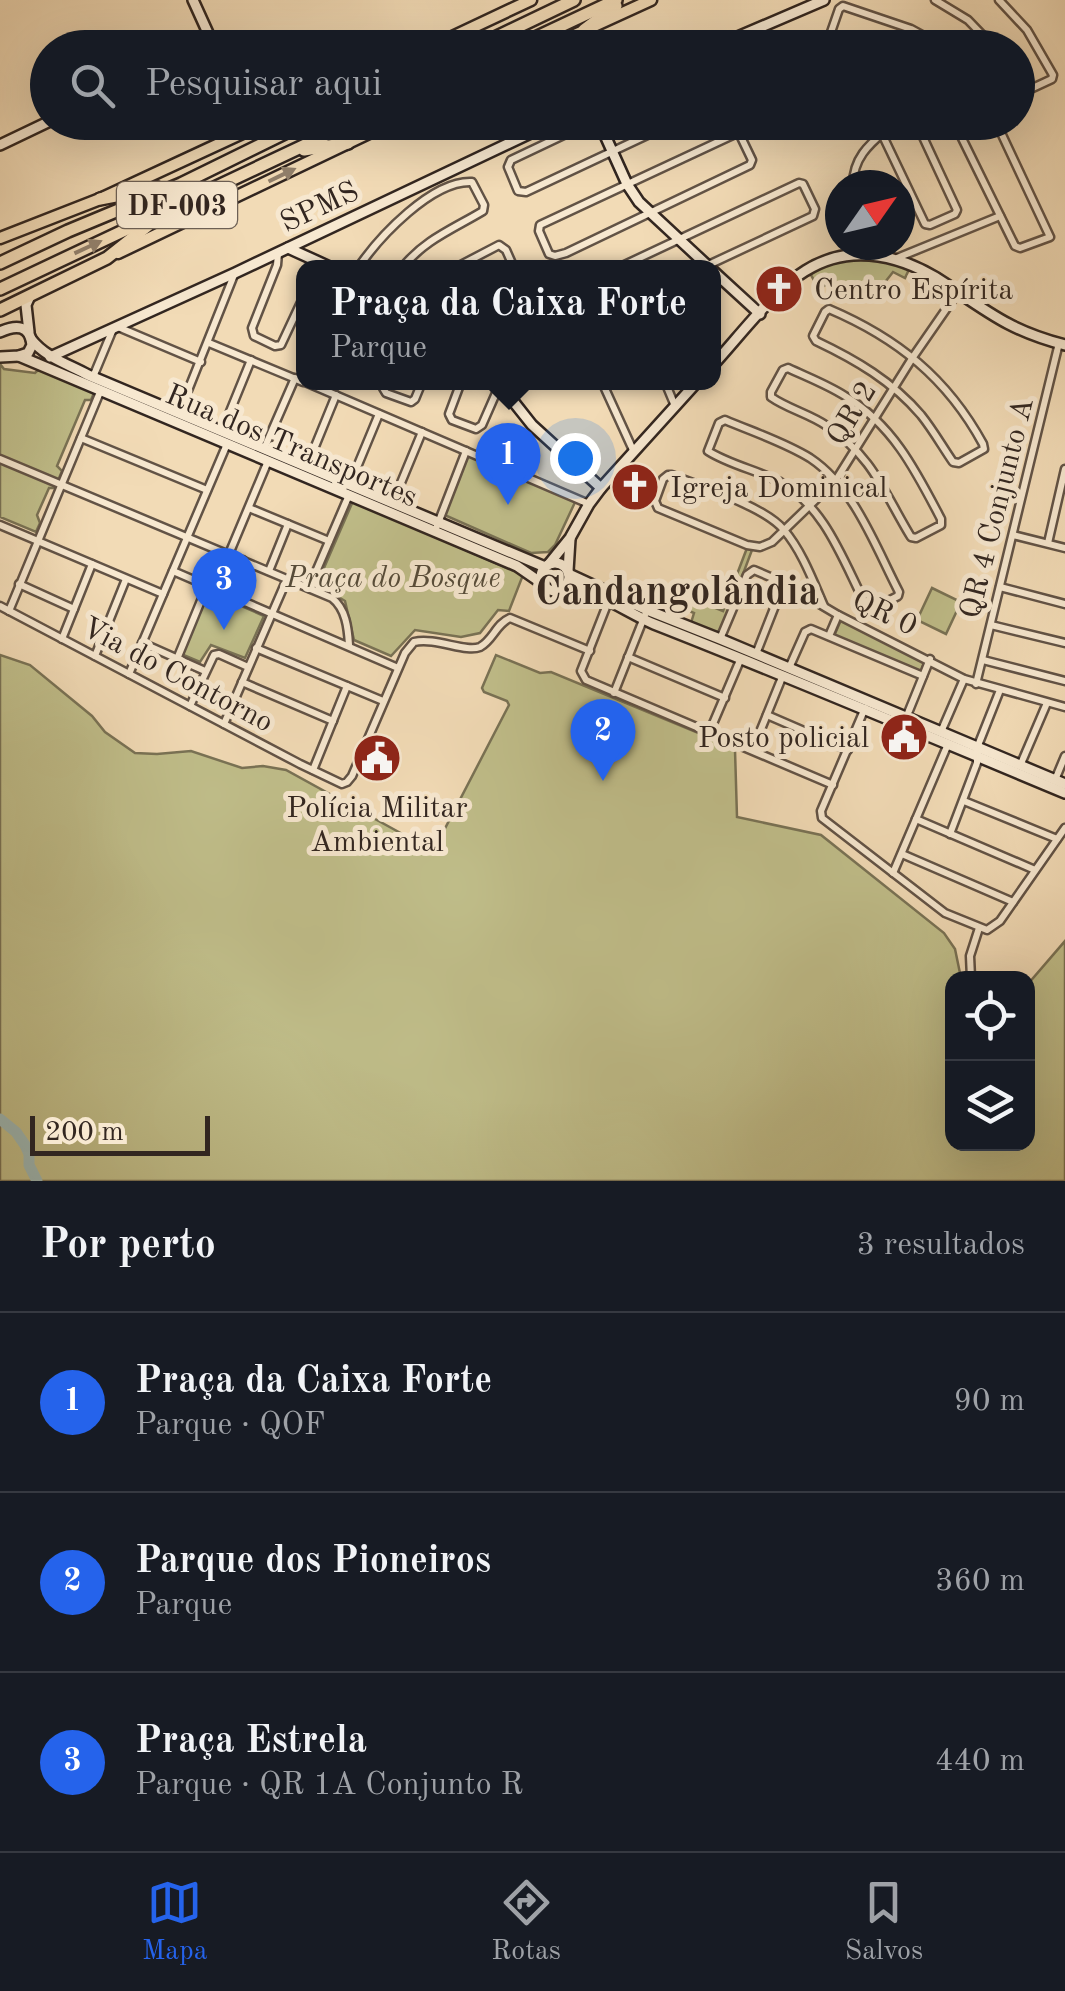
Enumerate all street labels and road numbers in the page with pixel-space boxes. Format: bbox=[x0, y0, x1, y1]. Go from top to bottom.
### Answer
street label: SPMS bbox=[276, 177, 364, 239]
road number: DF-003 bbox=[117, 182, 237, 228]
street label: QR 2 bbox=[822, 377, 883, 451]
street label: Rua dos Transportes bbox=[161, 380, 422, 513]
street label: QR 4 Conjunto A bbox=[956, 395, 1040, 622]
street label: QR 0 bbox=[847, 585, 921, 642]
street label: Via do Contorno bbox=[76, 613, 278, 739]

